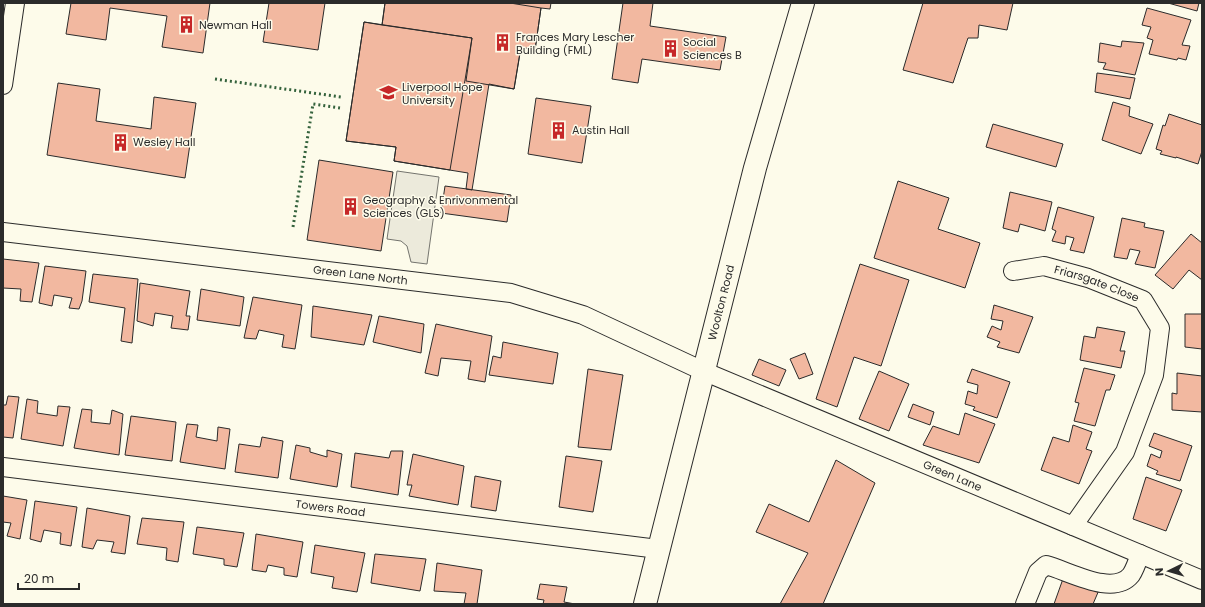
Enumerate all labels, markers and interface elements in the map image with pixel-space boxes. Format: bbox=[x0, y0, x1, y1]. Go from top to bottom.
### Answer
building icon: Newman Hall bbox=[176, 15, 196, 35]
place label: Newman Hall bbox=[199, 17, 272, 33]
place label: Frances Mary Lescher Building (FML) bbox=[516, 29, 634, 58]
building icon: Frances Mary Lescher Building (FML) bbox=[493, 33, 513, 53]
place label: Social Sciences B bbox=[683, 34, 742, 63]
building icon: Social Sciences B bbox=[660, 38, 680, 58]
place label: Liverpool Hope University bbox=[402, 79, 483, 108]
school or university icon: Liverpool Hope University bbox=[379, 83, 399, 103]
building icon: Austin Hall bbox=[549, 120, 569, 140]
place label: Austin Hall bbox=[572, 122, 629, 138]
building icon: Wesley Hall bbox=[110, 132, 130, 152]
place label: Wesley Hall bbox=[133, 134, 195, 150]
place label: Geography & Enrivonmental Sciences (GLS) bbox=[363, 192, 518, 221]
building icon: Geography & Enrivonmental Sciences (GLS) bbox=[340, 196, 360, 216]
street label: Green Lane North bbox=[312, 261, 409, 289]
street label: Friarsgate Close bbox=[1053, 261, 1142, 306]
street label: Woolton Road bbox=[704, 263, 738, 342]
street label: Green Lane bbox=[921, 456, 985, 495]
street label: Towers Road bbox=[295, 496, 366, 520]
north arrow bbox=[1149, 551, 1189, 591]
scale bar bbox=[18, 565, 79, 591]
text: N bbox=[1151, 567, 1167, 577]
text: 20 m bbox=[24, 570, 54, 587]

